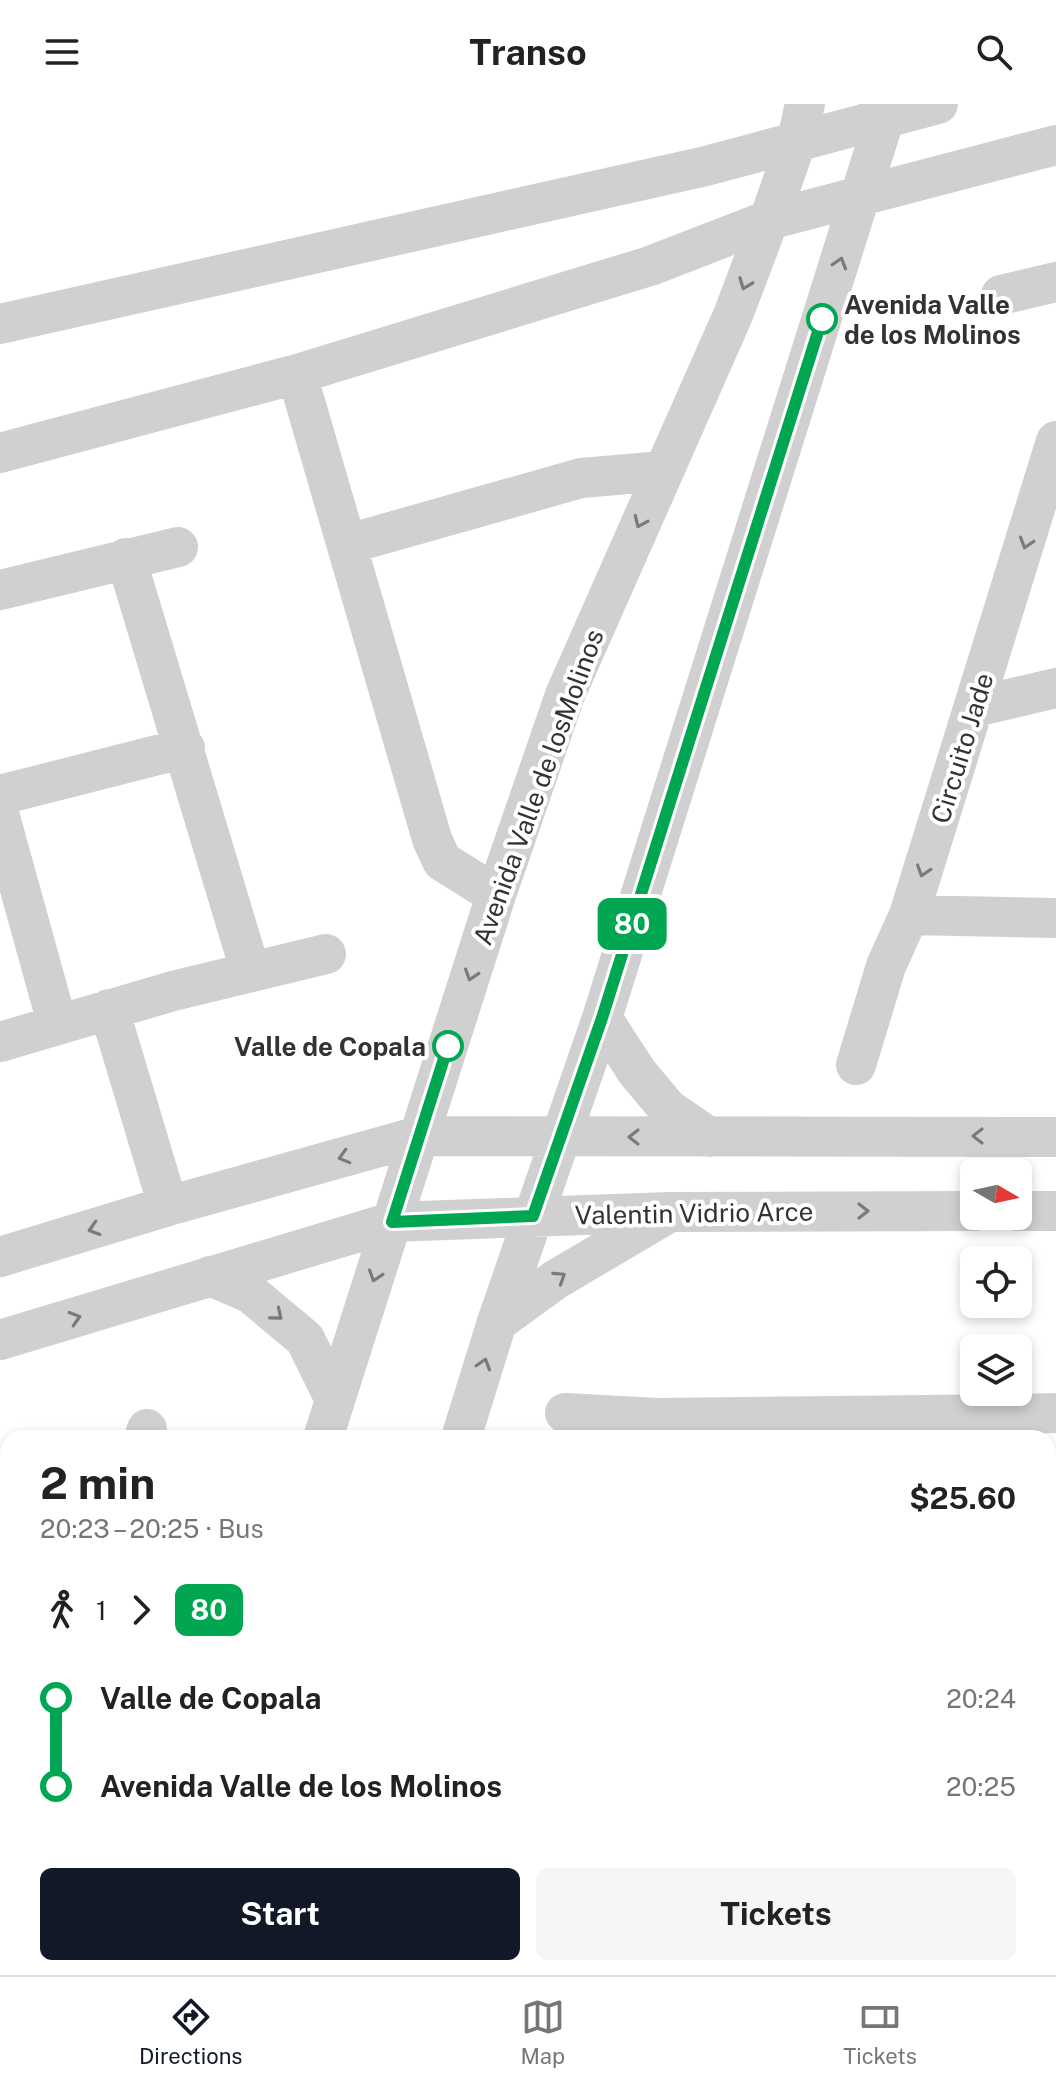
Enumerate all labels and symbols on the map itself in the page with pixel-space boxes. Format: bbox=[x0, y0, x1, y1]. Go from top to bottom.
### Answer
one-way arrow bbox=[831, 256, 847, 270]
one-way arrow bbox=[738, 276, 755, 290]
place label: Avenida Valle de los Molinos bbox=[844, 289, 1021, 350]
marker: Avenida Valle de los Molinos bbox=[807, 304, 837, 334]
one-way arrow bbox=[634, 514, 650, 528]
one-way arrow bbox=[1019, 535, 1035, 549]
street label: Avenida Valle de losMolinos bbox=[466, 625, 610, 949]
street label: Circuito Jade bbox=[924, 669, 1000, 827]
one-way arrow bbox=[917, 863, 933, 877]
line badge: 80 bbox=[596, 898, 668, 950]
one-way arrow bbox=[464, 968, 480, 981]
place label: Valle de Copala bbox=[234, 1031, 426, 1062]
marker: Valle de Copala bbox=[433, 1031, 463, 1061]
one-way arrow bbox=[971, 1127, 984, 1145]
one-way arrow bbox=[627, 1128, 640, 1146]
one-way arrow bbox=[337, 1148, 351, 1164]
north arrow bbox=[960, 1158, 1032, 1230]
street label: Valentin Vidrio Arce bbox=[574, 1195, 814, 1231]
one-way arrow bbox=[857, 1202, 870, 1220]
one-way arrow bbox=[88, 1220, 101, 1236]
one-way arrow bbox=[368, 1269, 384, 1282]
one-way arrow bbox=[552, 1272, 566, 1287]
one-way arrow bbox=[268, 1305, 282, 1320]
one-way arrow bbox=[67, 1311, 81, 1327]
one-way arrow bbox=[475, 1357, 491, 1371]

